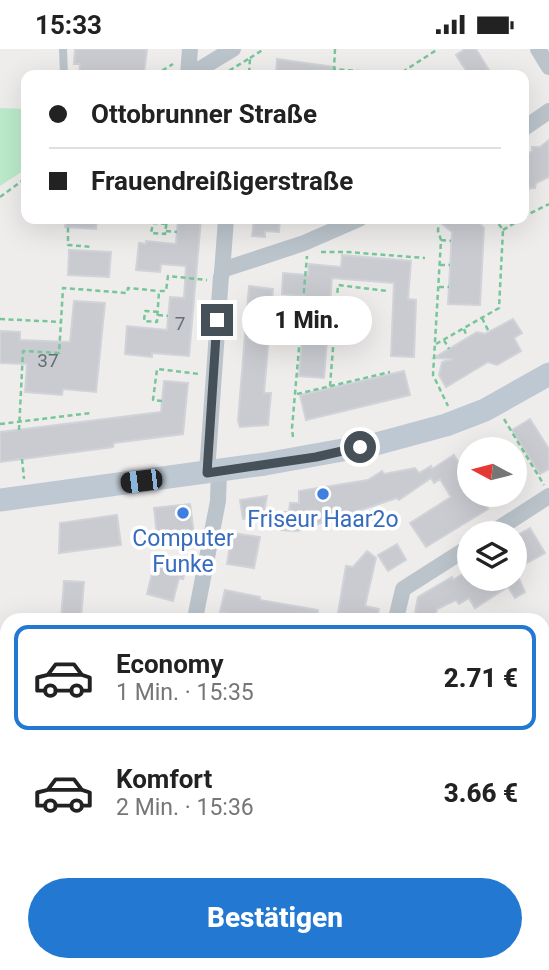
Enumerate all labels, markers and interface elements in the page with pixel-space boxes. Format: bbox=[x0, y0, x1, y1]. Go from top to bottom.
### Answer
text: 15:33 bbox=[35, 10, 102, 40]
text: Ottobrunner Straße bbox=[91, 99, 317, 129]
text: Frauendreißigerstraße bbox=[91, 166, 353, 196]
callout: 1 Min. bbox=[242, 295, 371, 345]
route end bbox=[201, 304, 233, 336]
text: 1 Min. bbox=[274, 307, 340, 334]
house number: 7 bbox=[175, 312, 185, 335]
house number: 37 bbox=[37, 349, 59, 372]
route start bbox=[344, 431, 376, 463]
north arrow bbox=[457, 437, 527, 507]
map controls bbox=[457, 437, 527, 591]
car bbox=[119, 468, 164, 494]
marker: Friseur Haar2o bbox=[315, 486, 331, 502]
marker: Computer Funke bbox=[175, 505, 191, 521]
place label: Friseur Haar2o bbox=[247, 506, 399, 533]
button: layers bbox=[457, 521, 527, 591]
place label: Computer Funke bbox=[132, 525, 234, 578]
icon: car bbox=[32, 646, 95, 709]
text: Economy bbox=[116, 649, 223, 679]
text: 2.71 € bbox=[444, 663, 518, 693]
text: 1 Min. · 15:35 bbox=[116, 679, 254, 706]
icon: car bbox=[32, 761, 95, 824]
text: Komfort bbox=[116, 764, 212, 794]
text: 3.66 € bbox=[444, 778, 518, 808]
text: 2 Min. · 15:36 bbox=[116, 794, 254, 821]
button: Bestätigen bbox=[28, 878, 522, 958]

